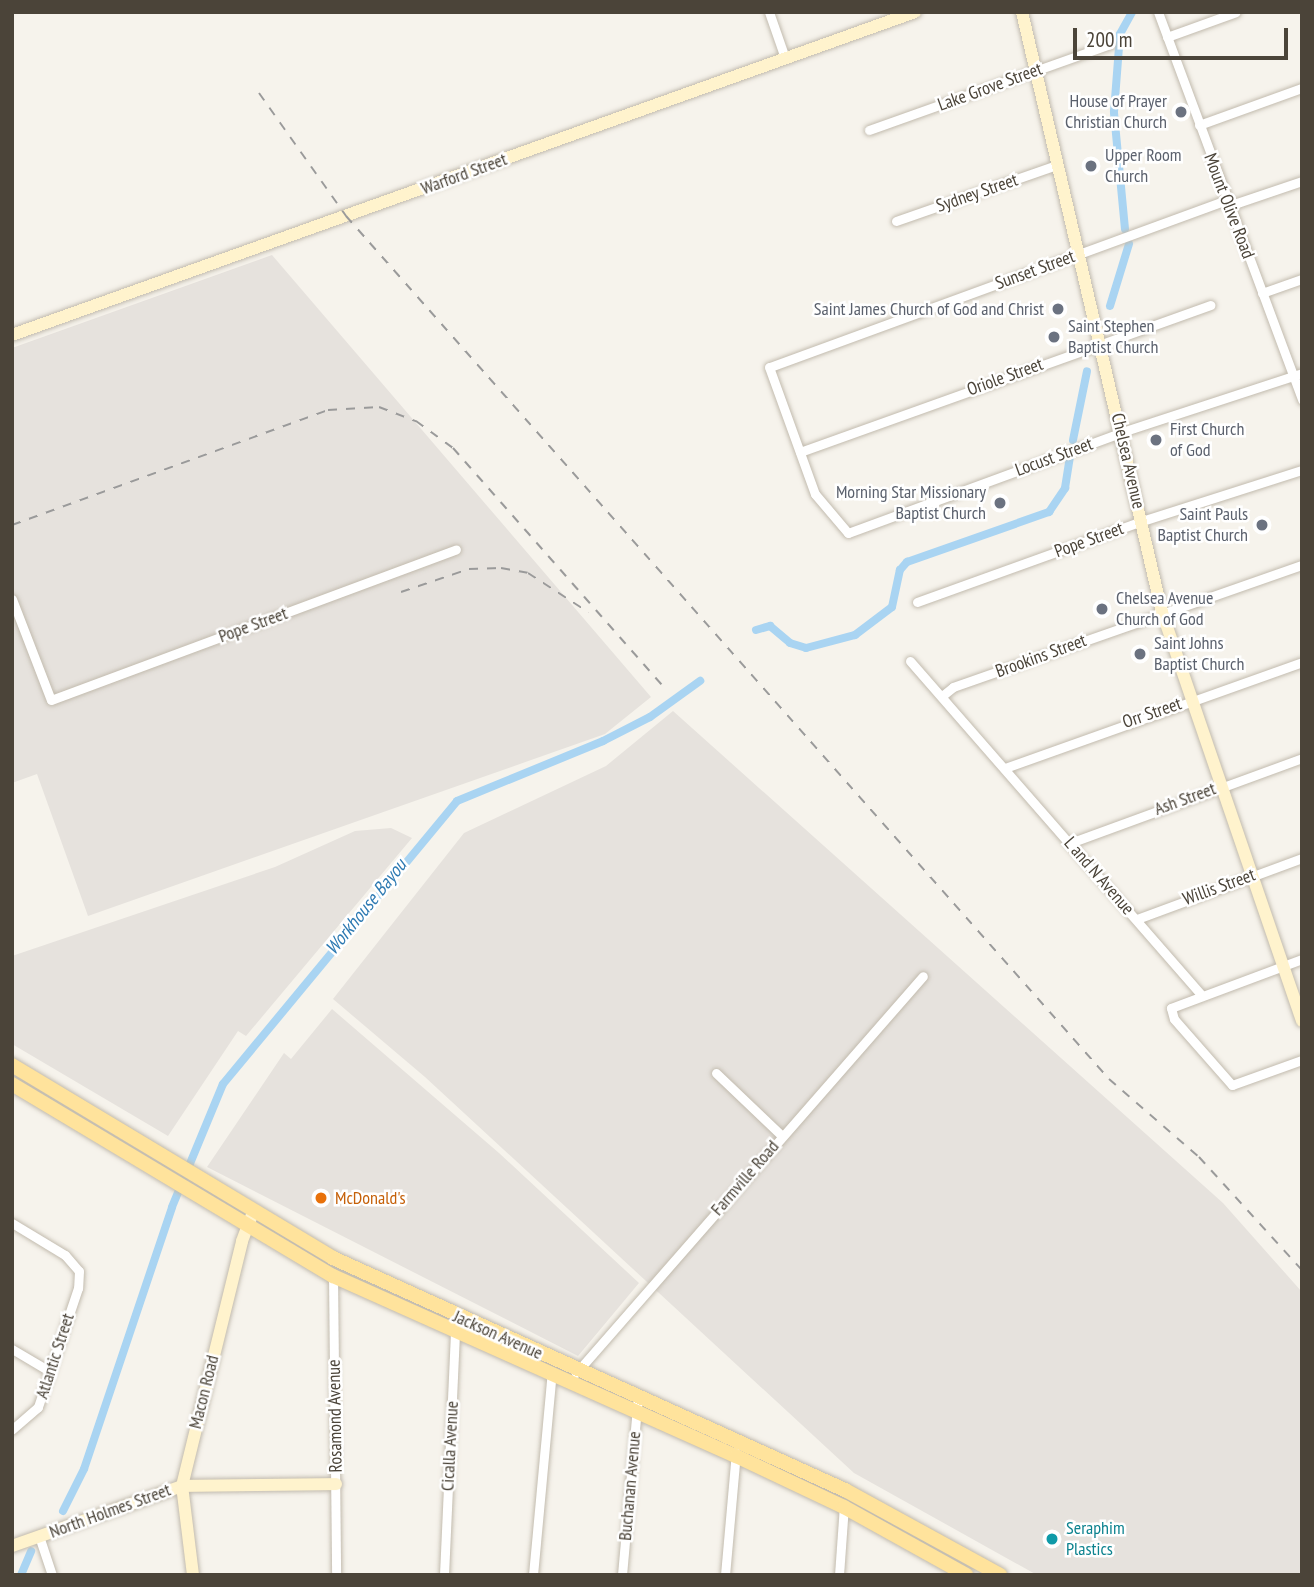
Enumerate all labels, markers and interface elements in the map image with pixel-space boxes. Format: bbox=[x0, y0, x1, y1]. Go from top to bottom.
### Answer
scale bar bbox=[1076, 14, 1291, 58]
text: 200 m bbox=[1086, 26, 1132, 53]
street label: Lake Grove Street bbox=[935, 58, 1045, 116]
place label: House of Prayer Christian Church bbox=[1065, 91, 1167, 134]
marker: House of Prayer Christian Church bbox=[1173, 104, 1189, 120]
place label: Upper Room Church bbox=[1105, 145, 1181, 188]
street label: Warford Street bbox=[418, 149, 510, 199]
street label: Mount Olive Road bbox=[1199, 150, 1259, 262]
marker: Upper Room Church bbox=[1083, 158, 1099, 174]
street label: Sydney Street bbox=[933, 169, 1021, 217]
street label: Sunset Street bbox=[992, 246, 1078, 294]
place label: Saint James Church of God and Christ bbox=[814, 298, 1044, 320]
marker: Saint James Church of God and Christ bbox=[1050, 301, 1066, 317]
place label: Saint Stephen Baptist Church bbox=[1068, 316, 1158, 358]
marker: Saint Stephen Baptist Church bbox=[1046, 329, 1062, 345]
street label: Oriole Street bbox=[964, 353, 1046, 401]
street label: Chelsea Avenue bbox=[1106, 411, 1150, 511]
place label: First Church of God bbox=[1170, 419, 1244, 462]
marker: First Church of God bbox=[1148, 432, 1164, 448]
street label: Locust Street bbox=[1012, 433, 1096, 481]
place label: Morning Star Missionary Baptist Church bbox=[836, 482, 986, 524]
marker: Morning Star Missionary Baptist Church bbox=[992, 495, 1008, 511]
place label: Saint Pauls Baptist Church bbox=[1158, 504, 1248, 546]
marker: Saint Pauls Baptist Church bbox=[1254, 517, 1270, 533]
street label: Pope Street bbox=[1052, 518, 1126, 562]
place label: Chelsea Avenue Church of God bbox=[1116, 588, 1214, 630]
marker: Chelsea Avenue Church of God bbox=[1094, 601, 1110, 617]
street label: Pope Street bbox=[216, 603, 290, 647]
street label: Brookins Street bbox=[993, 630, 1089, 682]
place label: Saint Johns Baptist Church bbox=[1154, 633, 1244, 676]
marker: Saint Johns Baptist Church bbox=[1132, 646, 1148, 662]
street label: Orr Street bbox=[1120, 693, 1184, 733]
street label: Ash Street bbox=[1151, 778, 1219, 820]
street label: L and N Avenue bbox=[1059, 832, 1139, 920]
water label: Workhouse Bayou bbox=[321, 855, 411, 959]
street label: Willis Street bbox=[1180, 864, 1258, 910]
street label: Farmville Road bbox=[706, 1136, 784, 1220]
place label: McDonald's bbox=[335, 1187, 406, 1209]
marker: McDonald's bbox=[313, 1190, 329, 1206]
street label: Jackson Avenue bbox=[450, 1306, 546, 1364]
street label: Atlantic Street bbox=[31, 1310, 79, 1402]
street label: Macon Road bbox=[184, 1353, 224, 1431]
street label: Rosamond Avenue bbox=[323, 1359, 347, 1473]
street label: Cicalla Avenue bbox=[437, 1400, 463, 1492]
street label: Buchanan Avenue bbox=[614, 1430, 646, 1542]
street label: North Holmes Street bbox=[46, 1479, 174, 1543]
place label: Seraphim Plastics bbox=[1066, 1518, 1125, 1560]
marker: Seraphim Plastics bbox=[1044, 1531, 1060, 1547]

